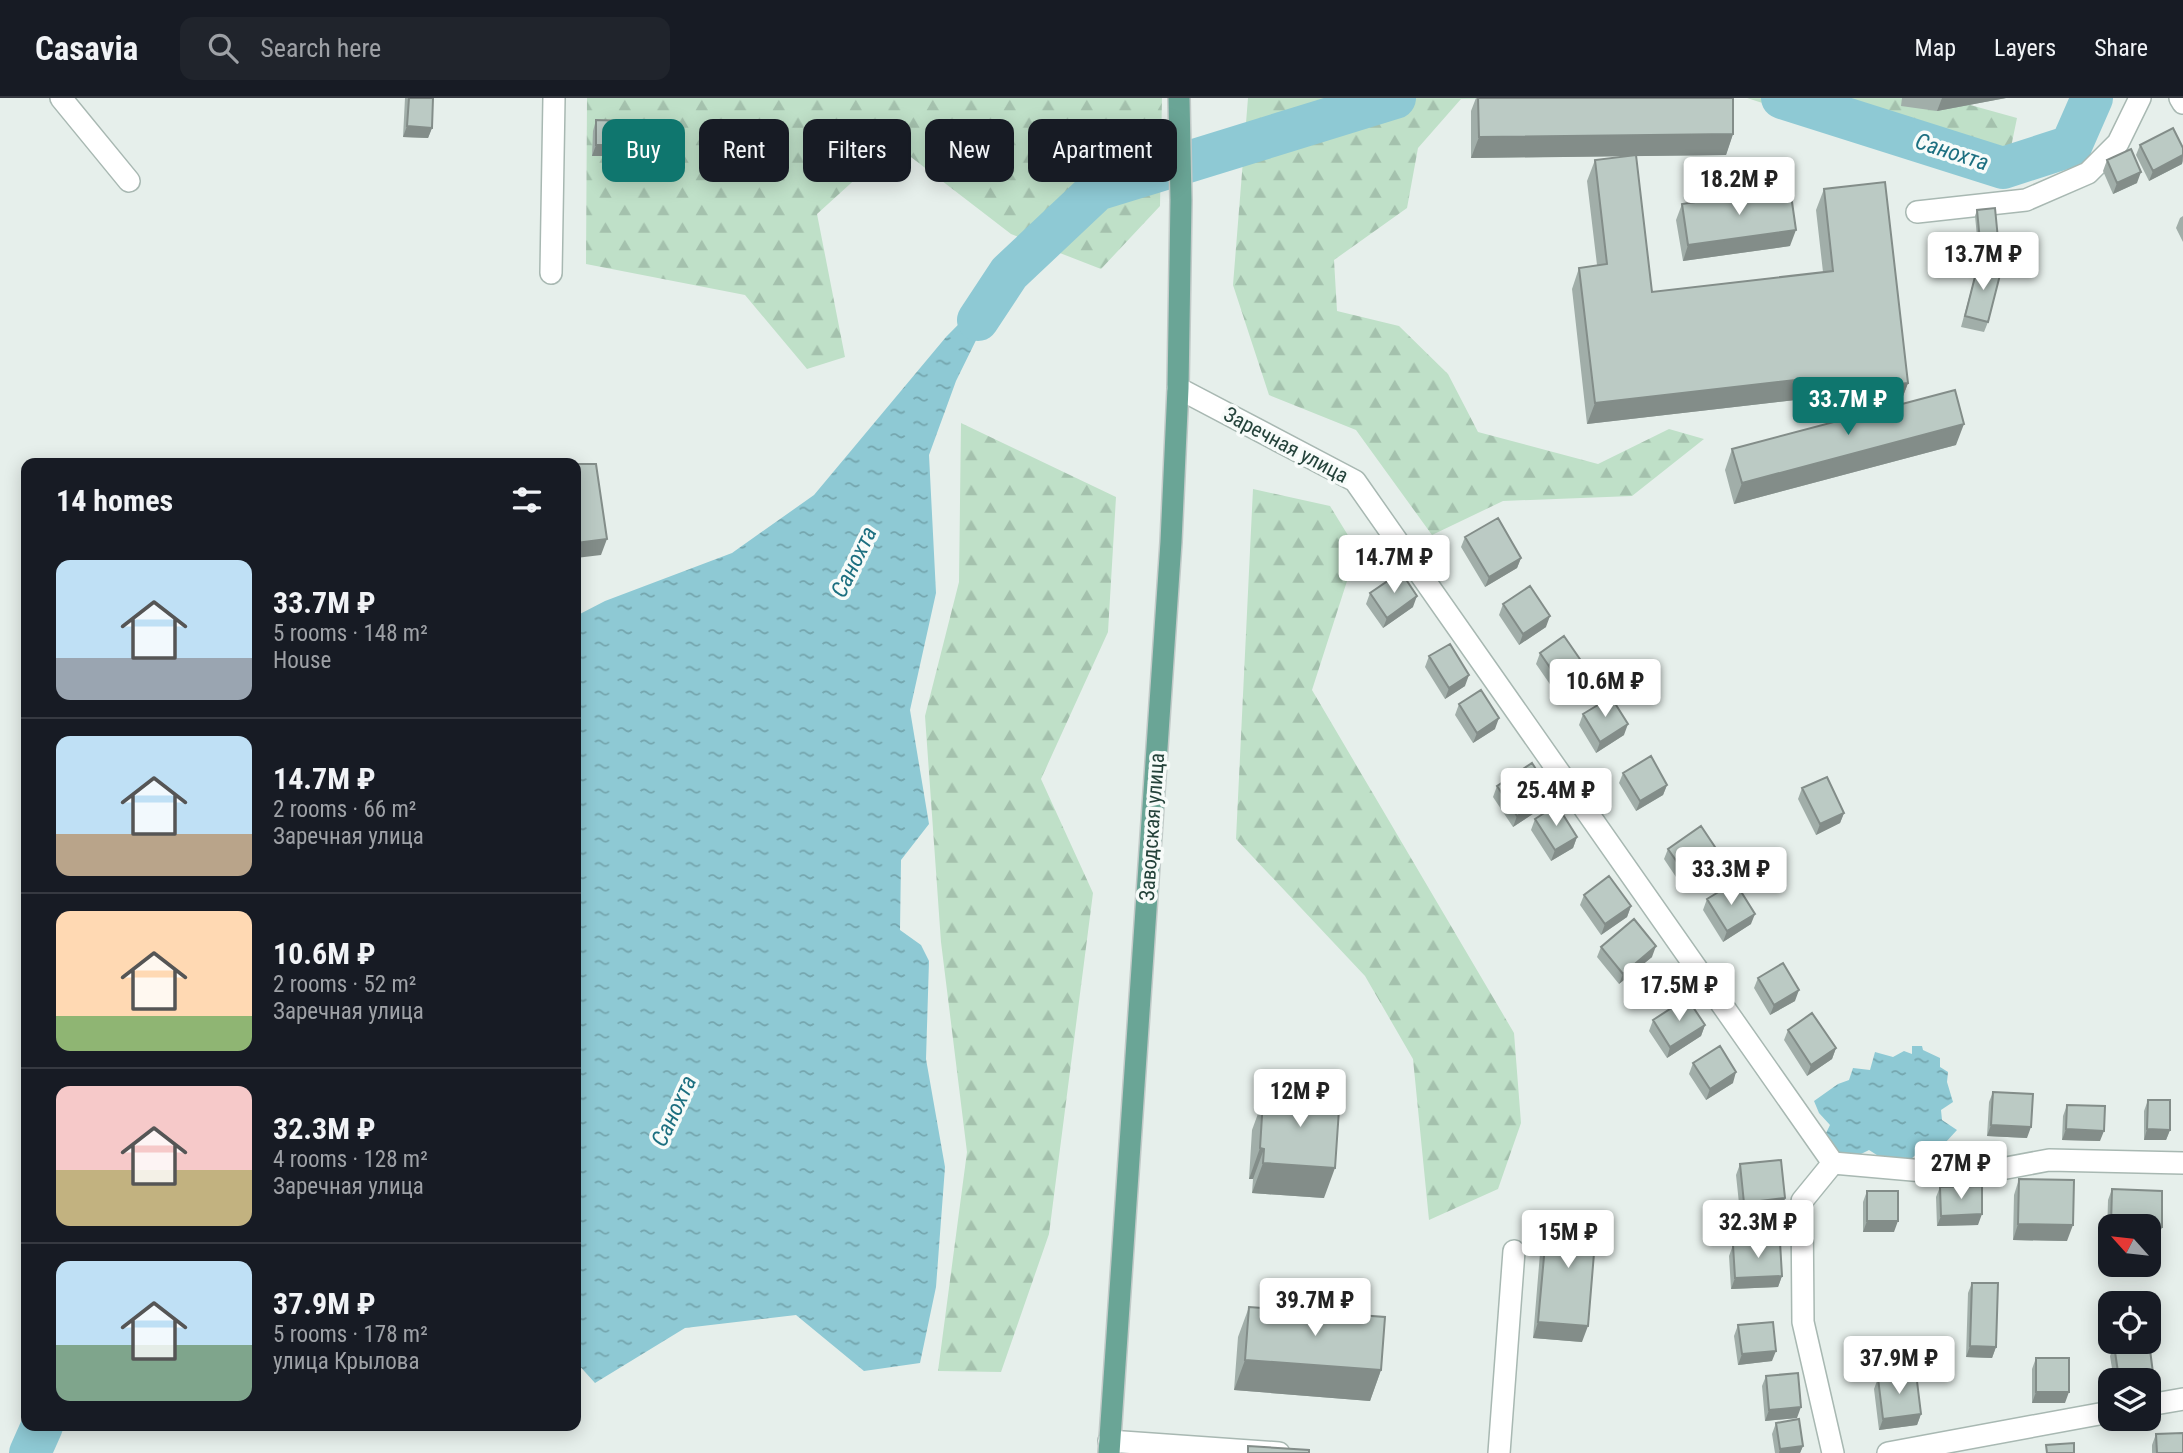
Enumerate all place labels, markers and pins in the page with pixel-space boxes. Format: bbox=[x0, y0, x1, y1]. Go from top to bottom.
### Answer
pin: 18.2M ₽ bbox=[1674, 158, 1804, 217]
pin: 13.7M ₽ bbox=[1918, 232, 2048, 292]
pin: 33.7M ₽ bbox=[1783, 378, 1913, 437]
pin: 14.7M ₽ bbox=[1329, 536, 1459, 595]
pin: 10.6M ₽ bbox=[1540, 660, 1670, 719]
pin: 25.4M ₽ bbox=[1491, 768, 1621, 828]
pin: 33.3M ₽ bbox=[1666, 848, 1796, 907]
pin: 17.5M ₽ bbox=[1614, 964, 1744, 1023]
pin: 12M ₽ bbox=[1251, 1070, 1349, 1129]
pin: 27M ₽ bbox=[1912, 1142, 2010, 1201]
pin: 32.3M ₽ bbox=[1693, 1200, 1823, 1260]
pin: 15M ₽ bbox=[1519, 1210, 1617, 1270]
pin: 39.7M ₽ bbox=[1250, 1278, 1380, 1338]
pin: 37.9M ₽ bbox=[1834, 1336, 1964, 1396]

